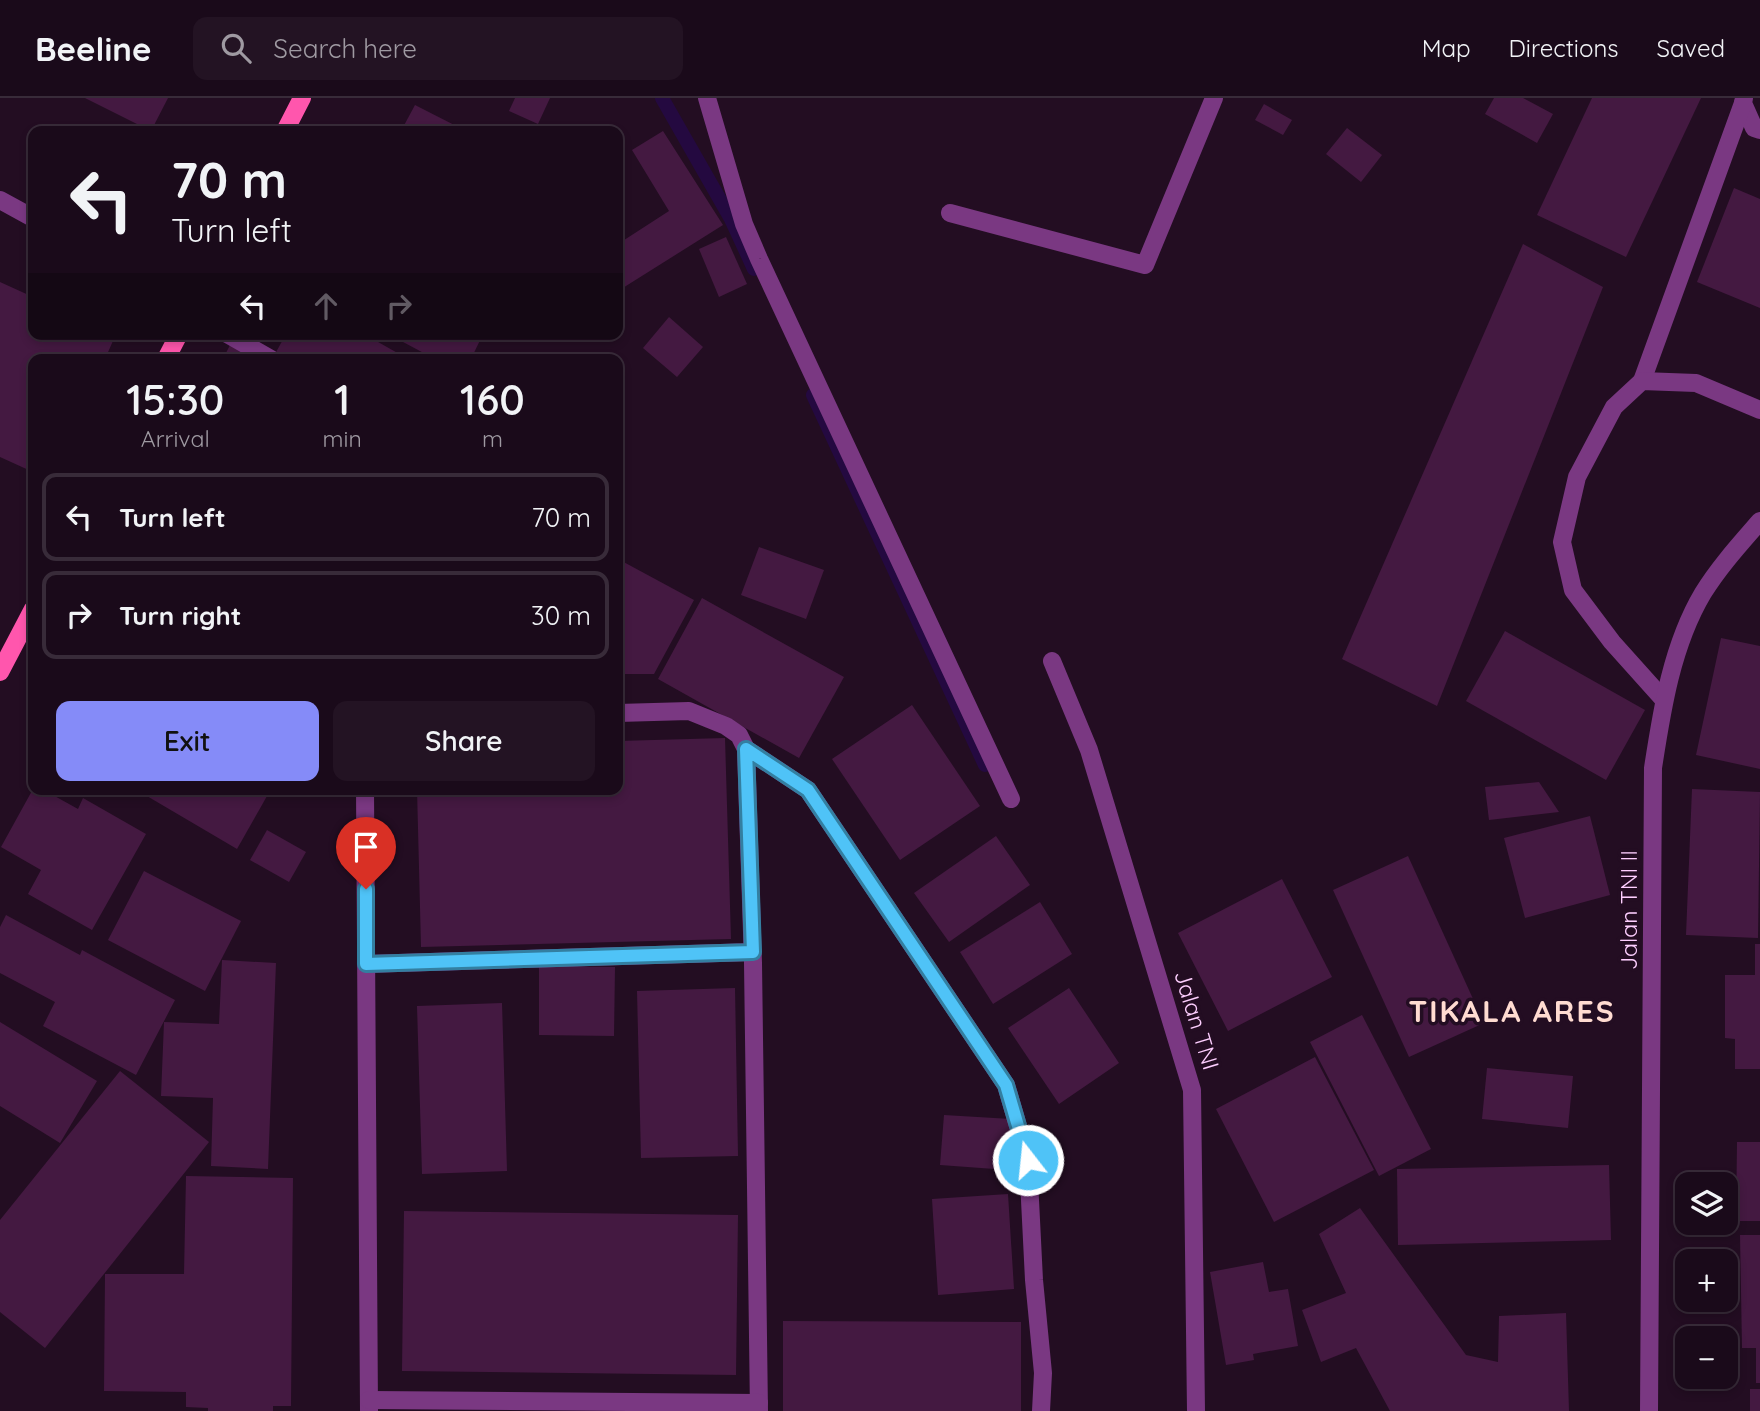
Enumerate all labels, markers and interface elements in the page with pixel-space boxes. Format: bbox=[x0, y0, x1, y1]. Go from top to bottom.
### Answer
search box bbox=[193, 17, 683, 80]
text: Beeline bbox=[35, 28, 151, 69]
icon: search bbox=[217, 29, 255, 67]
text: Search here bbox=[273, 32, 417, 65]
text: Map bbox=[1422, 33, 1471, 63]
text: Directions bbox=[1509, 33, 1619, 63]
text: Saved bbox=[1657, 33, 1725, 63]
text: 70 m bbox=[171, 149, 287, 210]
icon: left bbox=[56, 154, 147, 245]
text: Turn left bbox=[171, 210, 292, 250]
icon: left bbox=[234, 287, 272, 325]
icon: ahead bbox=[307, 287, 345, 325]
icon: right bbox=[380, 287, 418, 325]
text: 15:30 bbox=[126, 373, 224, 426]
text: 1 bbox=[334, 373, 350, 426]
text: 160 bbox=[460, 373, 525, 426]
text: Arrival bbox=[141, 424, 210, 453]
text: min bbox=[323, 424, 362, 453]
text: m bbox=[482, 424, 503, 453]
icon: left bbox=[60, 498, 98, 536]
text: Turn left bbox=[119, 501, 226, 534]
text: 70 m bbox=[531, 501, 591, 534]
icon: right bbox=[60, 596, 98, 634]
text: Turn right bbox=[119, 599, 241, 632]
text: 30 m bbox=[531, 599, 591, 632]
button: Exit bbox=[56, 701, 319, 781]
button: Share bbox=[333, 701, 595, 781]
pin bbox=[336, 817, 396, 889]
icon: arrive bbox=[347, 828, 385, 866]
street label: Jalan TNI II bbox=[1614, 850, 1643, 970]
street label: Jalan TNI bbox=[1168, 967, 1226, 1073]
district label: TIKALA ARES bbox=[1408, 992, 1616, 1030]
position arrow bbox=[991, 1123, 1065, 1197]
map controls bbox=[1675, 1172, 1738, 1389]
button: layers bbox=[1675, 1172, 1738, 1235]
button: + bbox=[1675, 1249, 1738, 1312]
button: − bbox=[1675, 1326, 1738, 1389]

